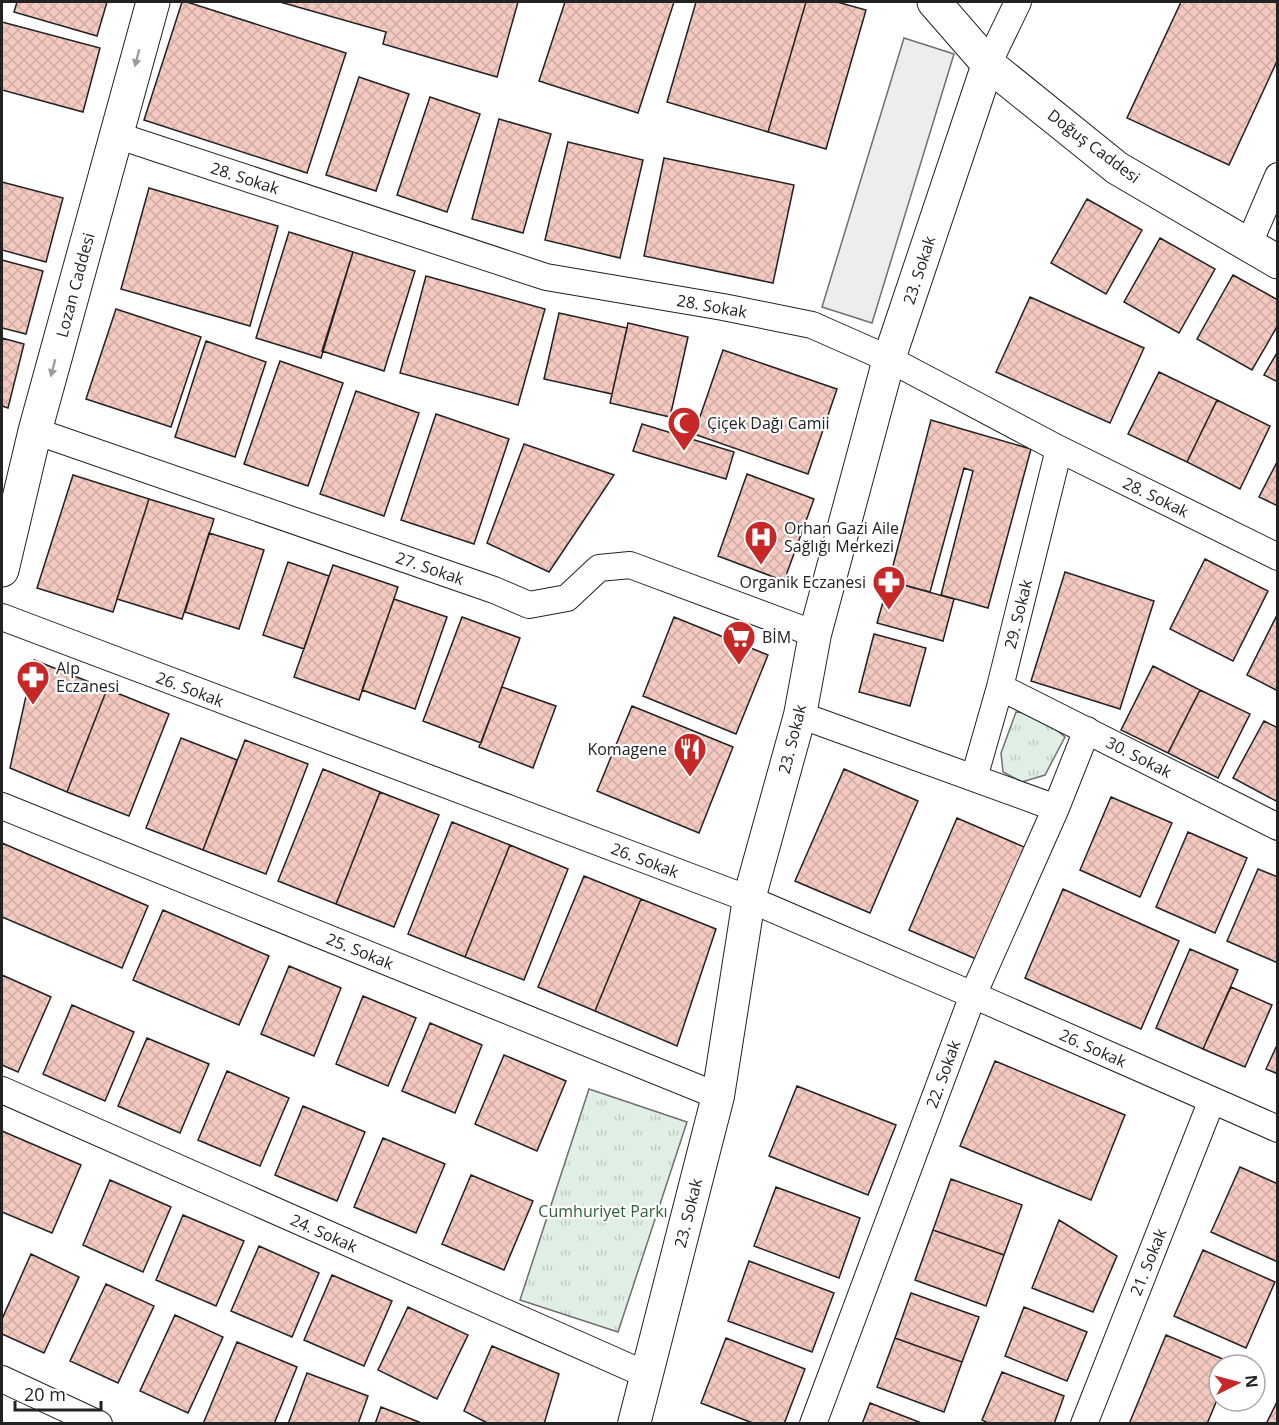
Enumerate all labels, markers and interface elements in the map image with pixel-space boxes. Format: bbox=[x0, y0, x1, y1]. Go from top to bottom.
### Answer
one-way arrow bbox=[132, 49, 141, 67]
street label: Doğuş Caddesi bbox=[1043, 104, 1145, 188]
street label: 28. Sokak bbox=[208, 157, 283, 200]
street label: Lozan Caddesi bbox=[50, 230, 100, 340]
street label: 23. Sokak bbox=[898, 232, 941, 307]
street label: 28. Sokak bbox=[675, 289, 749, 323]
one-way arrow bbox=[47, 358, 57, 377]
mosque icon: Çiçek Dağı Camii bbox=[666, 405, 702, 452]
place label: Çiçek Dağı Camii bbox=[707, 412, 830, 434]
street label: 28. Sokak bbox=[1119, 472, 1193, 523]
place label: Orhan Gazi Aile Sağlığı Merkezi bbox=[784, 517, 899, 557]
hospital icon: Orhan Gazi Aile Sağlığı Merkezi bbox=[743, 519, 779, 566]
street label: 27. Sokak bbox=[393, 546, 468, 590]
pharmacy icon: Organik Eczanesi bbox=[871, 564, 907, 611]
place label: Organik Eczanesi bbox=[740, 571, 866, 593]
street label: 29. Sokak bbox=[999, 576, 1037, 651]
supermarket icon: BİM bbox=[721, 619, 757, 666]
place label: BİM bbox=[762, 626, 791, 648]
place label: Alp Eczanesi bbox=[56, 657, 119, 697]
pharmacy icon: Alp Eczanesi bbox=[15, 659, 51, 706]
street label: 26. Sokak bbox=[153, 666, 228, 712]
street label: 23. Sokak bbox=[773, 701, 811, 776]
restaurant icon: Komagene bbox=[672, 731, 708, 778]
street label: 30. Sokak bbox=[1102, 731, 1176, 783]
place label: Komagene bbox=[587, 738, 667, 760]
street label: 26. Sokak bbox=[608, 837, 683, 883]
street label: 25. Sokak bbox=[323, 928, 397, 975]
street label: 26. Sokak bbox=[1056, 1024, 1130, 1073]
street label: 22. Sokak bbox=[921, 1036, 966, 1111]
street label: 23. Sokak bbox=[669, 1175, 707, 1250]
park label: Cumhuriyet Parkı bbox=[538, 1200, 668, 1222]
street label: 24. Sokak bbox=[287, 1209, 361, 1258]
street label: 21. Sokak bbox=[1125, 1225, 1172, 1299]
north arrow bbox=[1207, 1353, 1267, 1413]
scale bar bbox=[15, 1374, 100, 1412]
text: N bbox=[1240, 1374, 1264, 1389]
text: 20 m bbox=[24, 1382, 66, 1406]

